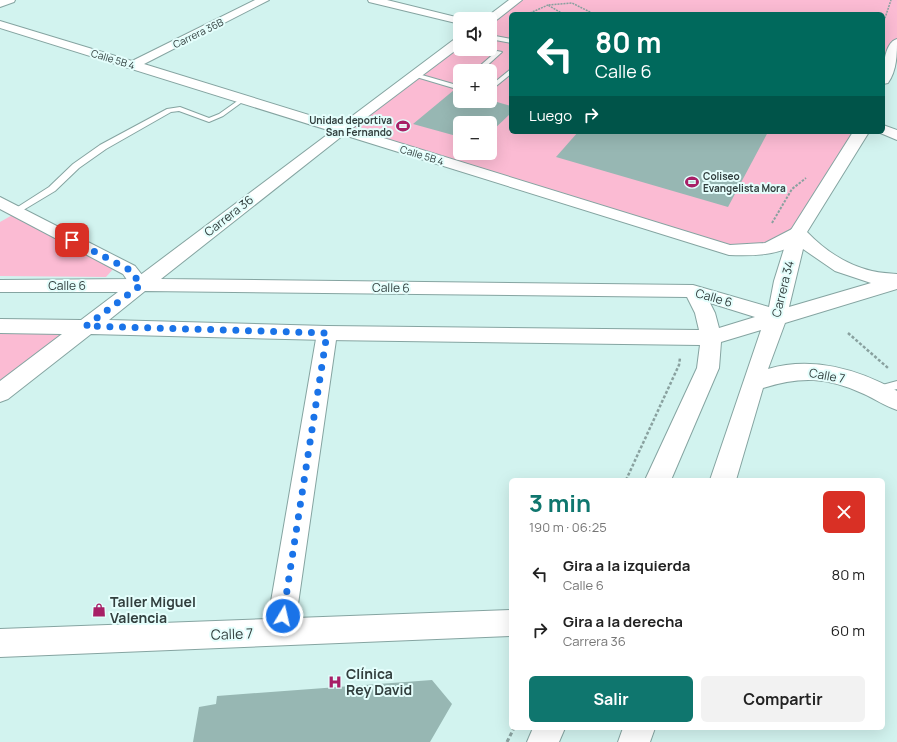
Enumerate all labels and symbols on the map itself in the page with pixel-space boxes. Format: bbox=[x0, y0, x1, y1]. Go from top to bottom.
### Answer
street label: Carrera 36B bbox=[170, 15, 226, 51]
street label: Calle 5B 4 bbox=[89, 46, 137, 72]
place label: Unidad deportiva San Fernando bbox=[309, 113, 392, 139]
sports icon: Unidad deportiva San Fernando bbox=[395, 118, 411, 134]
street label: Calle 5B 4 bbox=[398, 142, 446, 168]
place label: Coliseo Evangelista Mora bbox=[703, 169, 786, 195]
sports icon: Coliseo Evangelista Mora bbox=[684, 174, 700, 190]
street label: Carrera 36 bbox=[201, 191, 257, 240]
pin bbox=[55, 223, 89, 257]
street label: Carrera 34 bbox=[767, 259, 798, 319]
street label: Calle 6 bbox=[48, 277, 86, 294]
street label: Calle 6 bbox=[372, 279, 410, 296]
street label: Calle 6 bbox=[694, 284, 735, 311]
street label: Calle 7 bbox=[808, 364, 846, 387]
place label: Taller Miguel Valencia bbox=[110, 592, 196, 627]
position arrow bbox=[262, 595, 304, 637]
shop icon: Taller Miguel Valencia bbox=[91, 602, 107, 618]
street label: Calle 7 bbox=[210, 623, 253, 644]
place label: Clínica Rey David bbox=[346, 664, 412, 699]
hospital icon: Clínica Rey David bbox=[327, 674, 343, 690]

